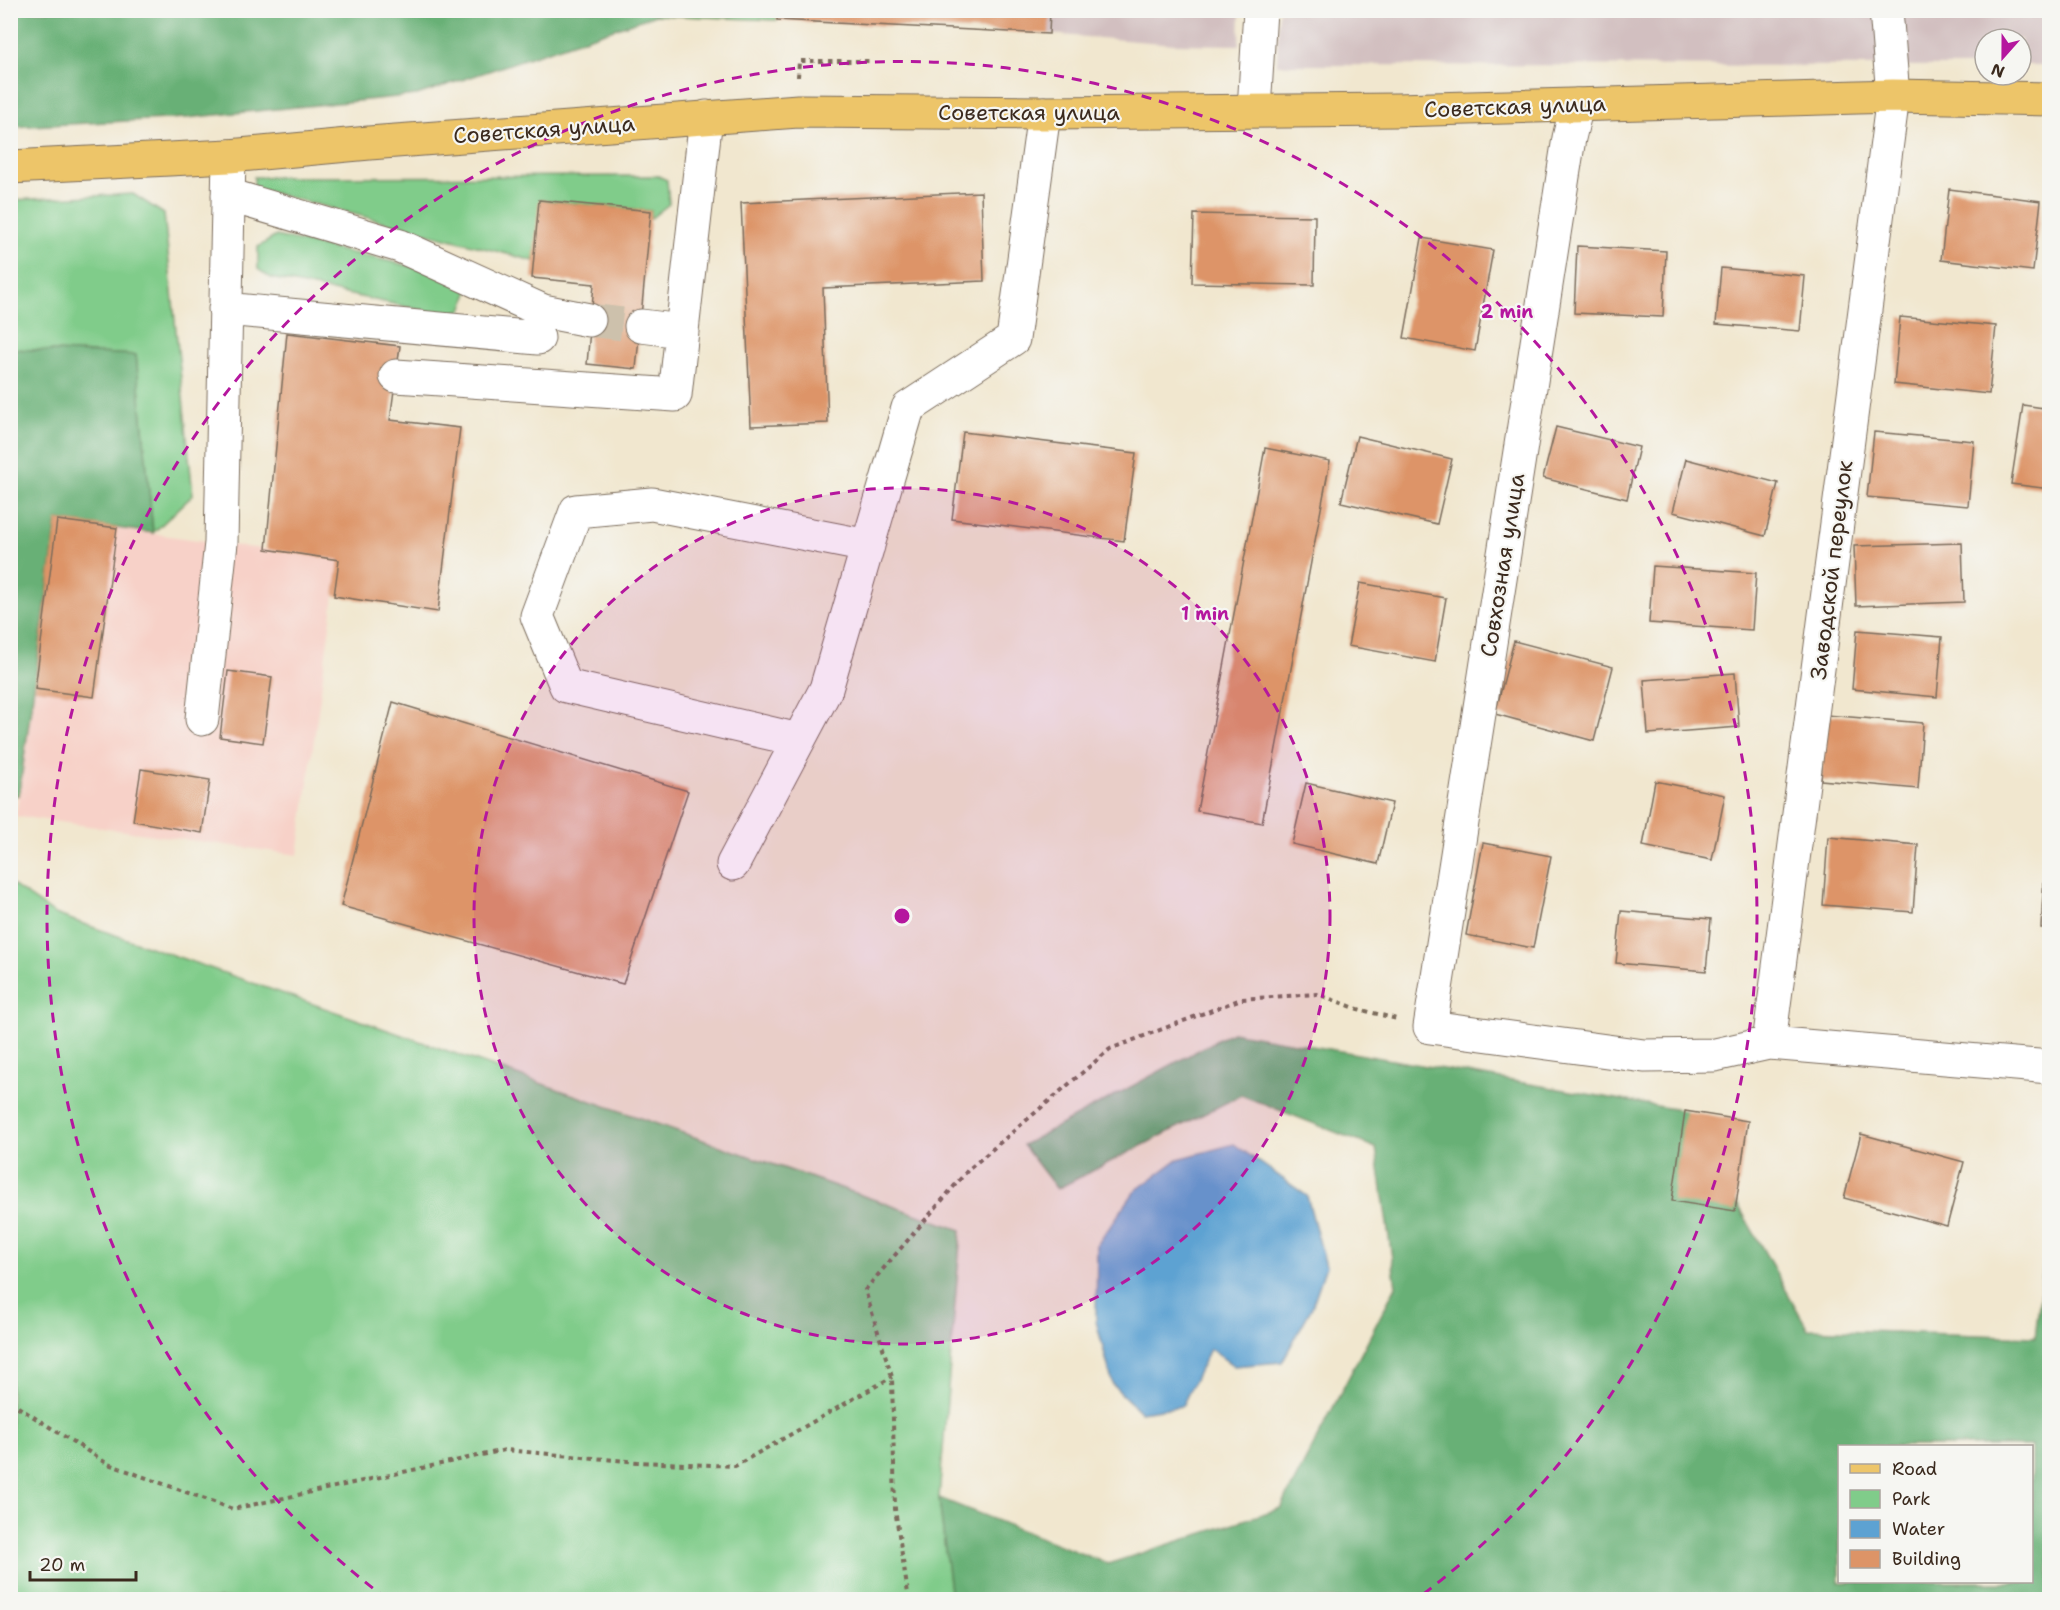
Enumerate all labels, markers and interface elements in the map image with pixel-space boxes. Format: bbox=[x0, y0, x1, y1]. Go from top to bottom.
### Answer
north arrow bbox=[1973, 27, 2033, 87]
text: N bbox=[1988, 58, 2007, 83]
street label: Советская улица bbox=[1424, 89, 1607, 124]
street label: Советская улица bbox=[938, 98, 1120, 127]
street label: Советская улица bbox=[452, 109, 636, 150]
text: 2 min bbox=[1481, 300, 1533, 324]
street label: Заводской переулок bbox=[1804, 458, 1859, 681]
street label: Совхозная улица bbox=[1474, 471, 1531, 659]
text: 1 min bbox=[1181, 602, 1229, 626]
centre of rings bbox=[892, 906, 912, 926]
legend bbox=[1838, 1445, 2033, 1583]
text: Road bbox=[1892, 1457, 1937, 1481]
text: Park bbox=[1892, 1487, 1931, 1511]
text: Water bbox=[1892, 1517, 1945, 1541]
scale bar bbox=[30, 1544, 136, 1582]
text: Building bbox=[1892, 1547, 1961, 1571]
text: 20 m bbox=[39, 1553, 85, 1577]

